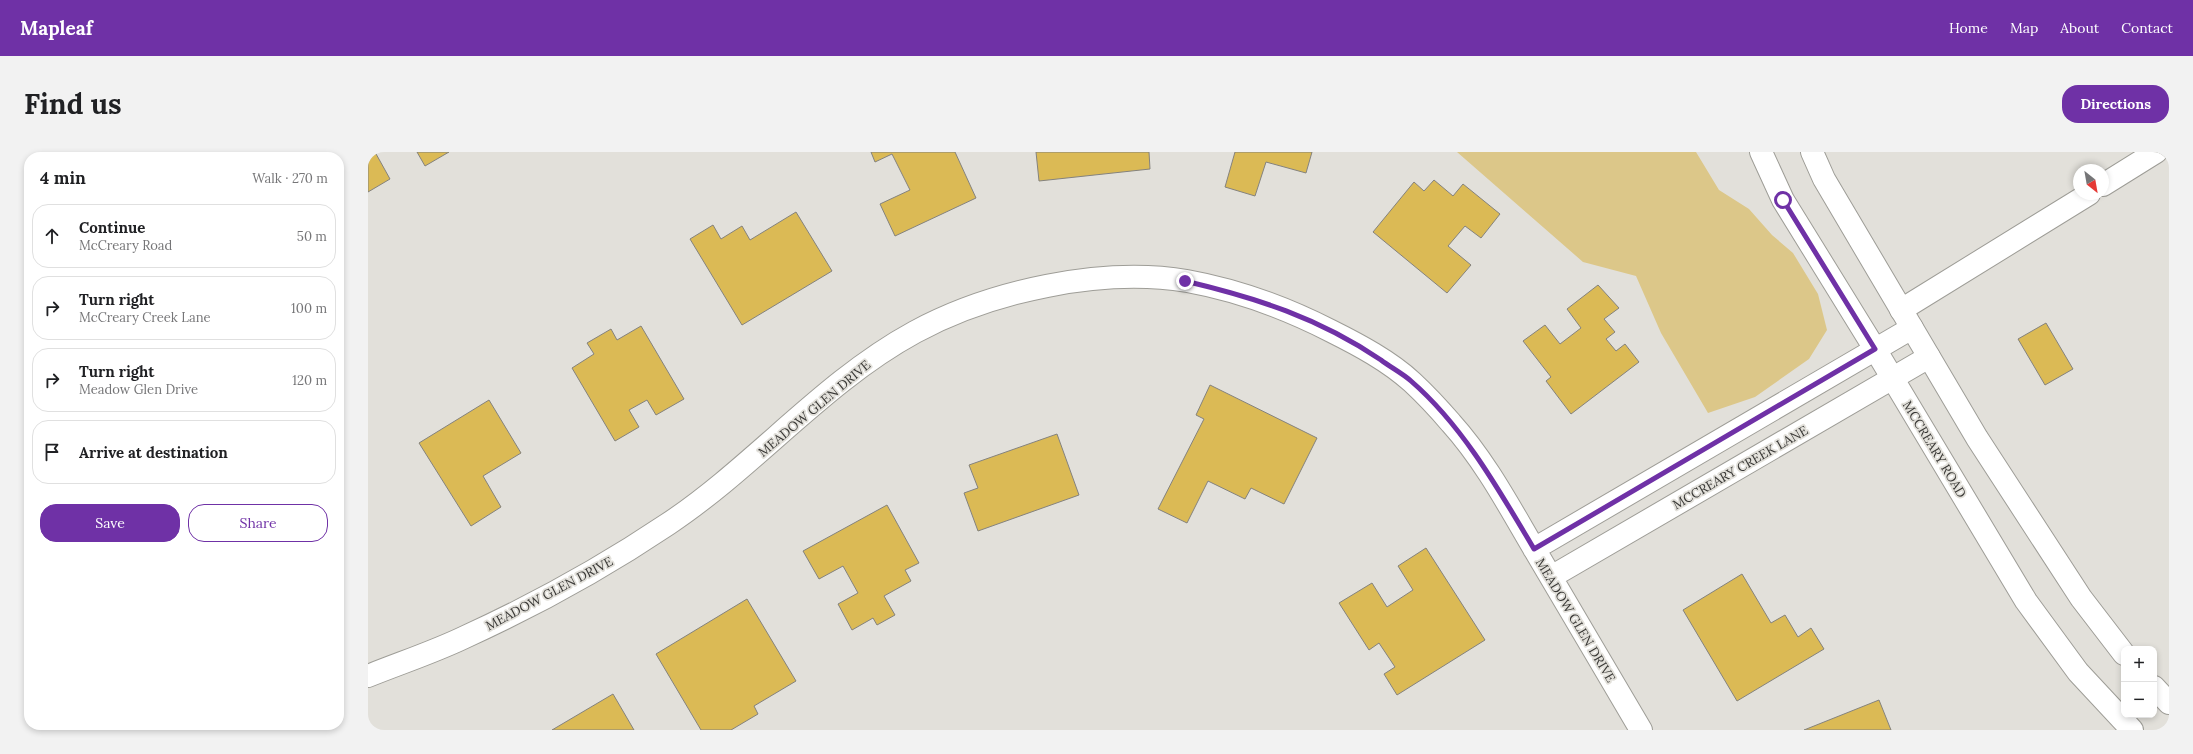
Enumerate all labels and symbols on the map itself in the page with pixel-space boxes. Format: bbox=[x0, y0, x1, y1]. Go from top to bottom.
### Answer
north arrow bbox=[2073, 164, 2109, 200]
route start bbox=[1774, 191, 1792, 209]
route end bbox=[1176, 272, 1194, 290]
street label: MEADOW GLEN DRIVE bbox=[755, 356, 874, 460]
street label: MCCREARY ROAD bbox=[1899, 398, 1970, 501]
street label: MCCREARY CREEK LANE bbox=[1669, 422, 1811, 513]
street label: MEADOW GLEN DRIVE bbox=[483, 553, 616, 634]
street label: MEADOW GLEN DRIVE bbox=[1532, 555, 1619, 685]

